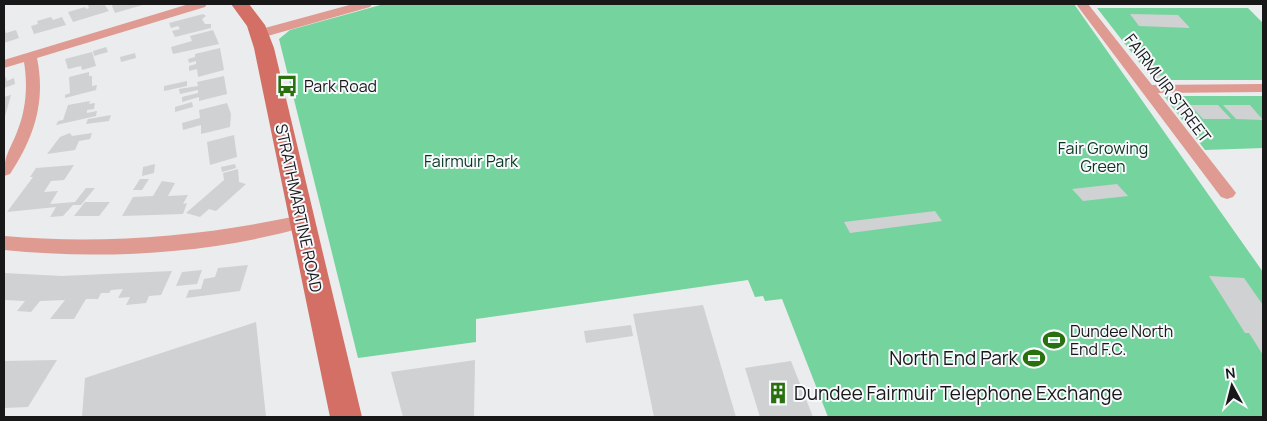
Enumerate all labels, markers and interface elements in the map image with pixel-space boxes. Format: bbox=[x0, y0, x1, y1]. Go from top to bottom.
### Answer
street label: FAIRMUIR STREET bbox=[1120, 29, 1216, 147]
bus stop icon: Park Road bbox=[274, 73, 300, 99]
place label: Park Road bbox=[304, 75, 377, 97]
street label: STRATHMARTINE ROAD bbox=[270, 122, 328, 294]
park label: Fair Growing Green bbox=[1058, 137, 1148, 177]
park label: Fairmuir Park bbox=[424, 150, 519, 172]
place label: Dundee North End F.C. bbox=[1070, 320, 1173, 360]
sports icon: Dundee North End F.C. bbox=[1041, 327, 1067, 353]
place label: North End Park bbox=[889, 345, 1019, 371]
sports icon: North End Park bbox=[1021, 345, 1047, 371]
north arrow bbox=[1207, 361, 1257, 411]
text: N bbox=[1224, 363, 1237, 383]
building icon: Dundee Fairmuir Telephone Exchange bbox=[765, 380, 791, 406]
place label: Dundee Fairmuir Telephone Exchange bbox=[794, 380, 1123, 406]

